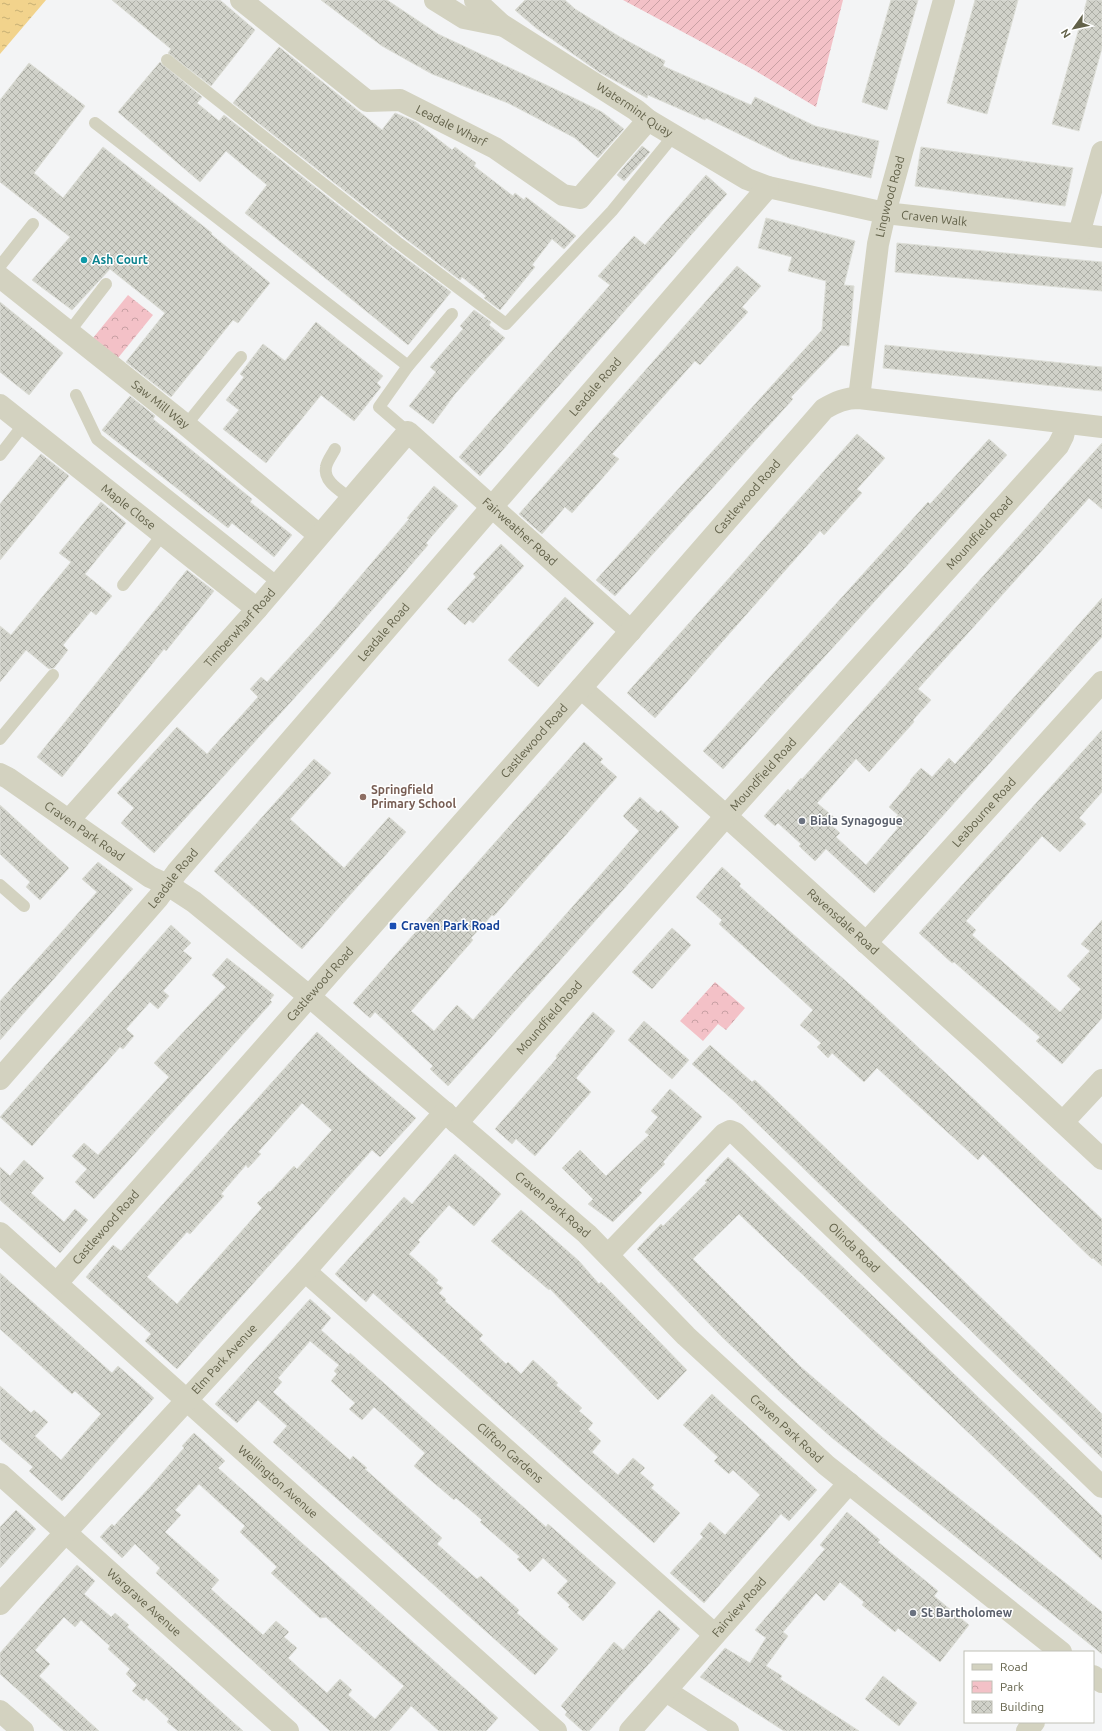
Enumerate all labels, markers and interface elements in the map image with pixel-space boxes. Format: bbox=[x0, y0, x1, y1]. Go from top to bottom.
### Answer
north arrow bbox=[1054, 8, 1094, 48]
text: N bbox=[1058, 27, 1073, 40]
street label: Watermint Quay bbox=[594, 80, 675, 139]
street label: Leadale Wharf bbox=[414, 102, 490, 149]
street label: Lingwood Road bbox=[873, 154, 906, 238]
street label: Craven Walk bbox=[900, 208, 968, 228]
place label: Ash Court bbox=[92, 253, 148, 266]
marker: Ash Court bbox=[79, 255, 89, 265]
street label: Leadale Road bbox=[567, 355, 624, 418]
street label: Saw Mill Way bbox=[129, 377, 192, 431]
street label: Castlewood Road bbox=[711, 457, 783, 537]
street label: Maple Close bbox=[99, 481, 158, 532]
street label: Moundfield Road bbox=[943, 494, 1015, 572]
street label: Fairweather Road bbox=[480, 495, 560, 568]
street label: Timberwharf Road bbox=[201, 586, 278, 670]
street label: Leadale Road bbox=[355, 600, 412, 664]
street label: Castlewood Road bbox=[498, 701, 570, 780]
street label: Moundfield Road bbox=[727, 735, 799, 813]
street label: Leabourne Road bbox=[949, 775, 1018, 849]
place label: Springfield Primary School bbox=[371, 783, 456, 810]
marker: Springfield Primary School bbox=[358, 792, 368, 802]
street label: Craven Park Road bbox=[42, 798, 127, 863]
place label: Biala Synagogue bbox=[810, 814, 903, 827]
marker: Biala Synagogue bbox=[797, 816, 807, 826]
street label: Leadale Road bbox=[145, 846, 200, 911]
street label: Ravensdale Road bbox=[805, 886, 882, 957]
place label: Craven Park Road bbox=[401, 919, 500, 932]
marker: Craven Park Road bbox=[388, 921, 398, 931]
street label: Castlewood Road bbox=[284, 944, 356, 1024]
street label: Moundfield Road bbox=[513, 978, 584, 1057]
street label: Craven Park Road bbox=[513, 1169, 593, 1240]
street label: Castlewood Road bbox=[70, 1188, 142, 1267]
street label: Olinda Road bbox=[826, 1220, 883, 1275]
street label: Elm Park Avenue bbox=[189, 1321, 259, 1396]
street label: Craven Park Road bbox=[748, 1391, 826, 1465]
street label: Clifton Gardens bbox=[475, 1420, 546, 1485]
street label: Wellington Avenue bbox=[236, 1443, 321, 1520]
street label: Wargrave Avenue bbox=[105, 1566, 184, 1639]
street label: Fairview Road bbox=[709, 1575, 769, 1639]
place label: St Bartholomew bbox=[921, 1606, 1013, 1619]
marker: St Bartholomew bbox=[908, 1608, 918, 1618]
legend bbox=[964, 1651, 1094, 1723]
text: Road bbox=[1000, 1660, 1028, 1673]
text: Park bbox=[1000, 1680, 1024, 1693]
text: Building bbox=[1000, 1700, 1044, 1713]

